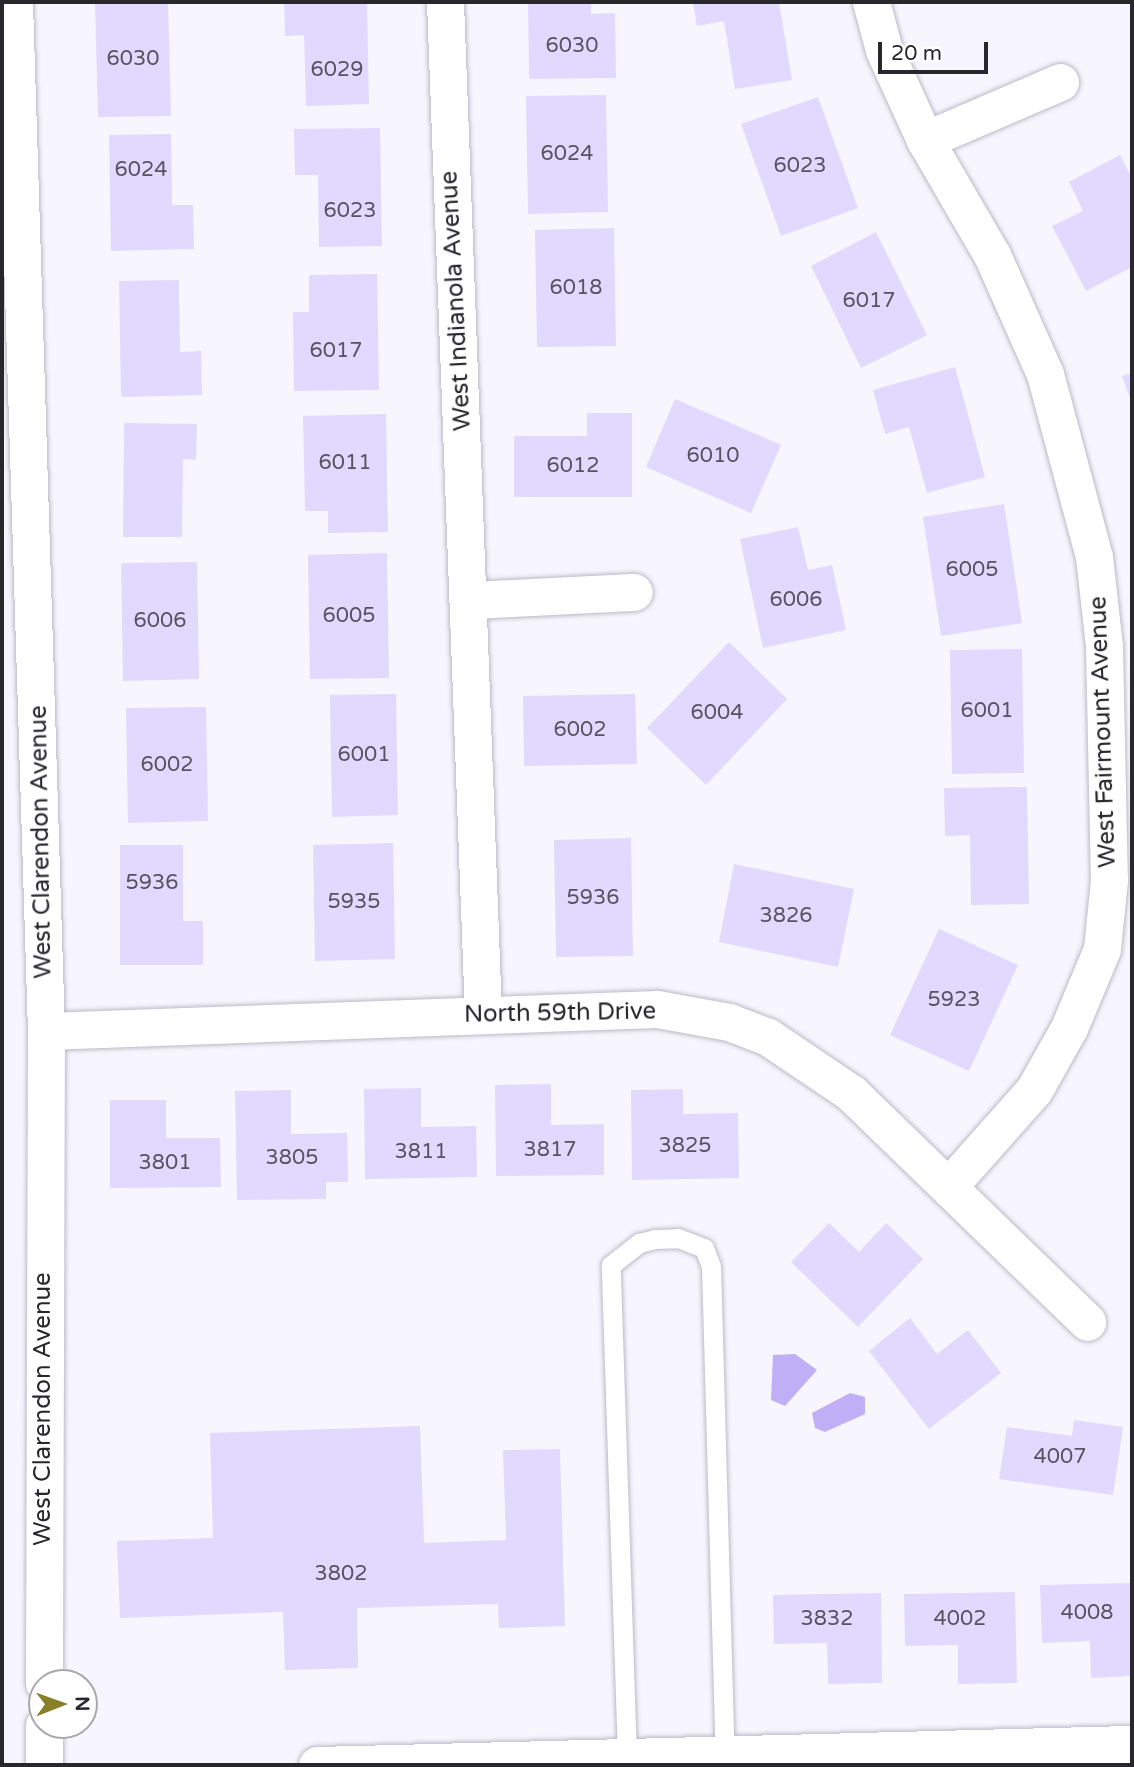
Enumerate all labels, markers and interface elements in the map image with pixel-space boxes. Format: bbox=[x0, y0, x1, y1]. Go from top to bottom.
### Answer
scale bar bbox=[882, 28, 992, 72]
house number: 6030 bbox=[546, 33, 598, 59]
text: 20 m bbox=[891, 41, 942, 66]
house number: 6030 bbox=[107, 46, 159, 72]
house number: 6029 bbox=[311, 57, 363, 83]
house number: 6024 bbox=[541, 141, 593, 167]
house number: 6023 bbox=[774, 153, 826, 179]
house number: 6024 bbox=[115, 157, 167, 183]
street label: West Indianola Avenue bbox=[435, 170, 477, 432]
house number: 6023 bbox=[324, 198, 376, 224]
house number: 6018 bbox=[550, 275, 602, 301]
house number: 6017 bbox=[843, 288, 895, 314]
house number: 6017 bbox=[310, 338, 362, 364]
house number: 6010 bbox=[687, 443, 739, 469]
house number: 6011 bbox=[319, 450, 371, 476]
house number: 6012 bbox=[547, 453, 599, 479]
house number: 6005 bbox=[946, 557, 998, 583]
house number: 6006 bbox=[770, 587, 822, 613]
street label: West Fairmount Avenue bbox=[1084, 596, 1122, 868]
house number: 6005 bbox=[323, 603, 375, 629]
house number: 6006 bbox=[134, 608, 186, 634]
house number: 6001 bbox=[961, 698, 1013, 724]
house number: 6004 bbox=[691, 700, 743, 726]
street label: West Clarendon Avenue bbox=[24, 705, 58, 979]
house number: 6002 bbox=[554, 717, 606, 743]
house number: 6001 bbox=[338, 742, 390, 768]
house number: 6002 bbox=[141, 752, 193, 778]
house number: 5936 bbox=[126, 870, 178, 896]
house number: 5936 bbox=[567, 885, 619, 911]
house number: 5935 bbox=[328, 889, 380, 915]
house number: 3826 bbox=[760, 903, 812, 929]
house number: 5923 bbox=[928, 987, 980, 1013]
street label: North 59th Drive bbox=[464, 997, 656, 1029]
house number: 3825 bbox=[659, 1133, 711, 1159]
house number: 3817 bbox=[524, 1137, 576, 1163]
house number: 3811 bbox=[395, 1139, 447, 1165]
house number: 3805 bbox=[266, 1145, 318, 1171]
house number: 3801 bbox=[139, 1150, 191, 1176]
street label: West Clarendon Avenue bbox=[29, 1272, 57, 1546]
house number: 4007 bbox=[1034, 1444, 1086, 1470]
house number: 3802 bbox=[315, 1561, 367, 1587]
house number: 4008 bbox=[1061, 1600, 1113, 1626]
house number: 3832 bbox=[801, 1606, 853, 1632]
house number: 4002 bbox=[934, 1606, 986, 1632]
north arrow bbox=[28, 1669, 98, 1739]
text: N bbox=[71, 1696, 93, 1711]

